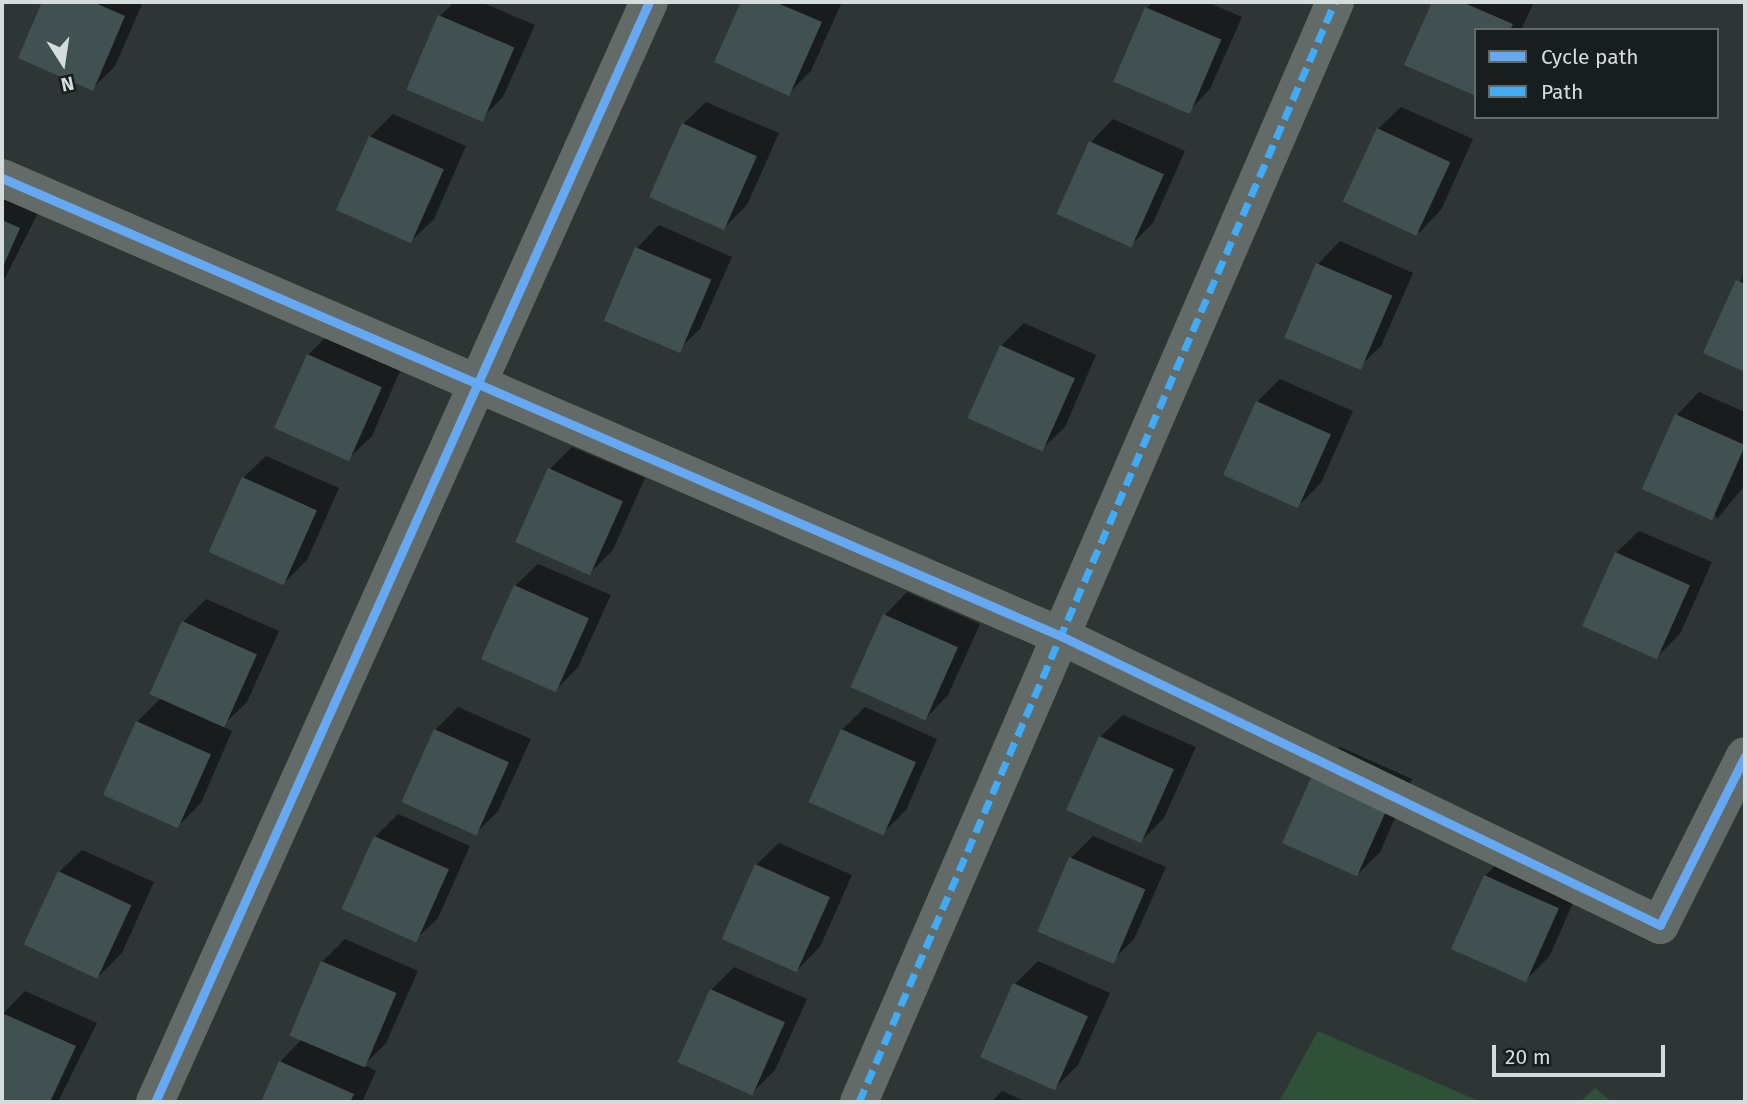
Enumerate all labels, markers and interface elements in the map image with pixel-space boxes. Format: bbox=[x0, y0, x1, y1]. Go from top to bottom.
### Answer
north arrow bbox=[28, 28, 98, 98]
legend bbox=[1474, 28, 1719, 119]
text: Cycle path bbox=[1541, 44, 1639, 70]
text: N bbox=[59, 71, 76, 97]
text: Path bbox=[1541, 79, 1583, 105]
scale bar bbox=[1495, 1030, 1668, 1074]
text: 20 m bbox=[1505, 1044, 1551, 1070]

